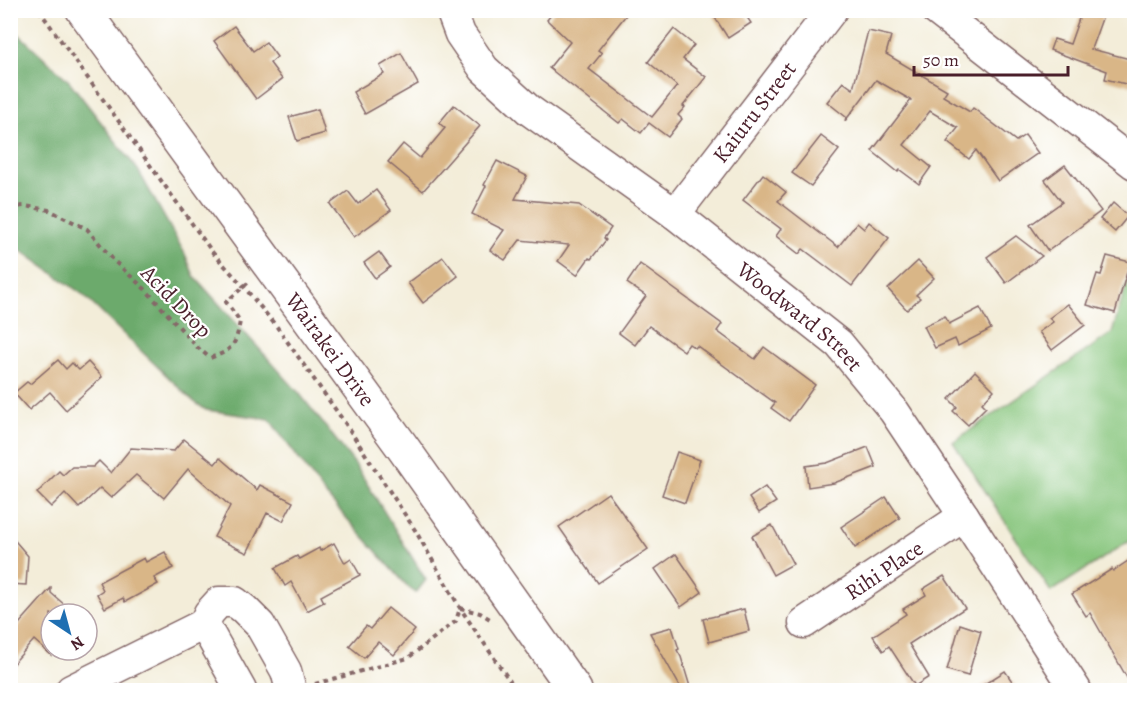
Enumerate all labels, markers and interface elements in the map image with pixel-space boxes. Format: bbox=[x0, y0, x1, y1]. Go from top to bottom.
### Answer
scale bar bbox=[914, 39, 1068, 77]
text: 50 m bbox=[923, 48, 959, 72]
street label: Kaiuru Street bbox=[706, 55, 803, 169]
street label: Woodward Street bbox=[730, 254, 869, 378]
street label: Acid Drop bbox=[133, 258, 218, 345]
street label: Wairakei Drive bbox=[278, 286, 382, 413]
street label: Rihi Place bbox=[839, 533, 929, 608]
north arrow bbox=[39, 602, 99, 662]
text: N bbox=[66, 631, 88, 656]

